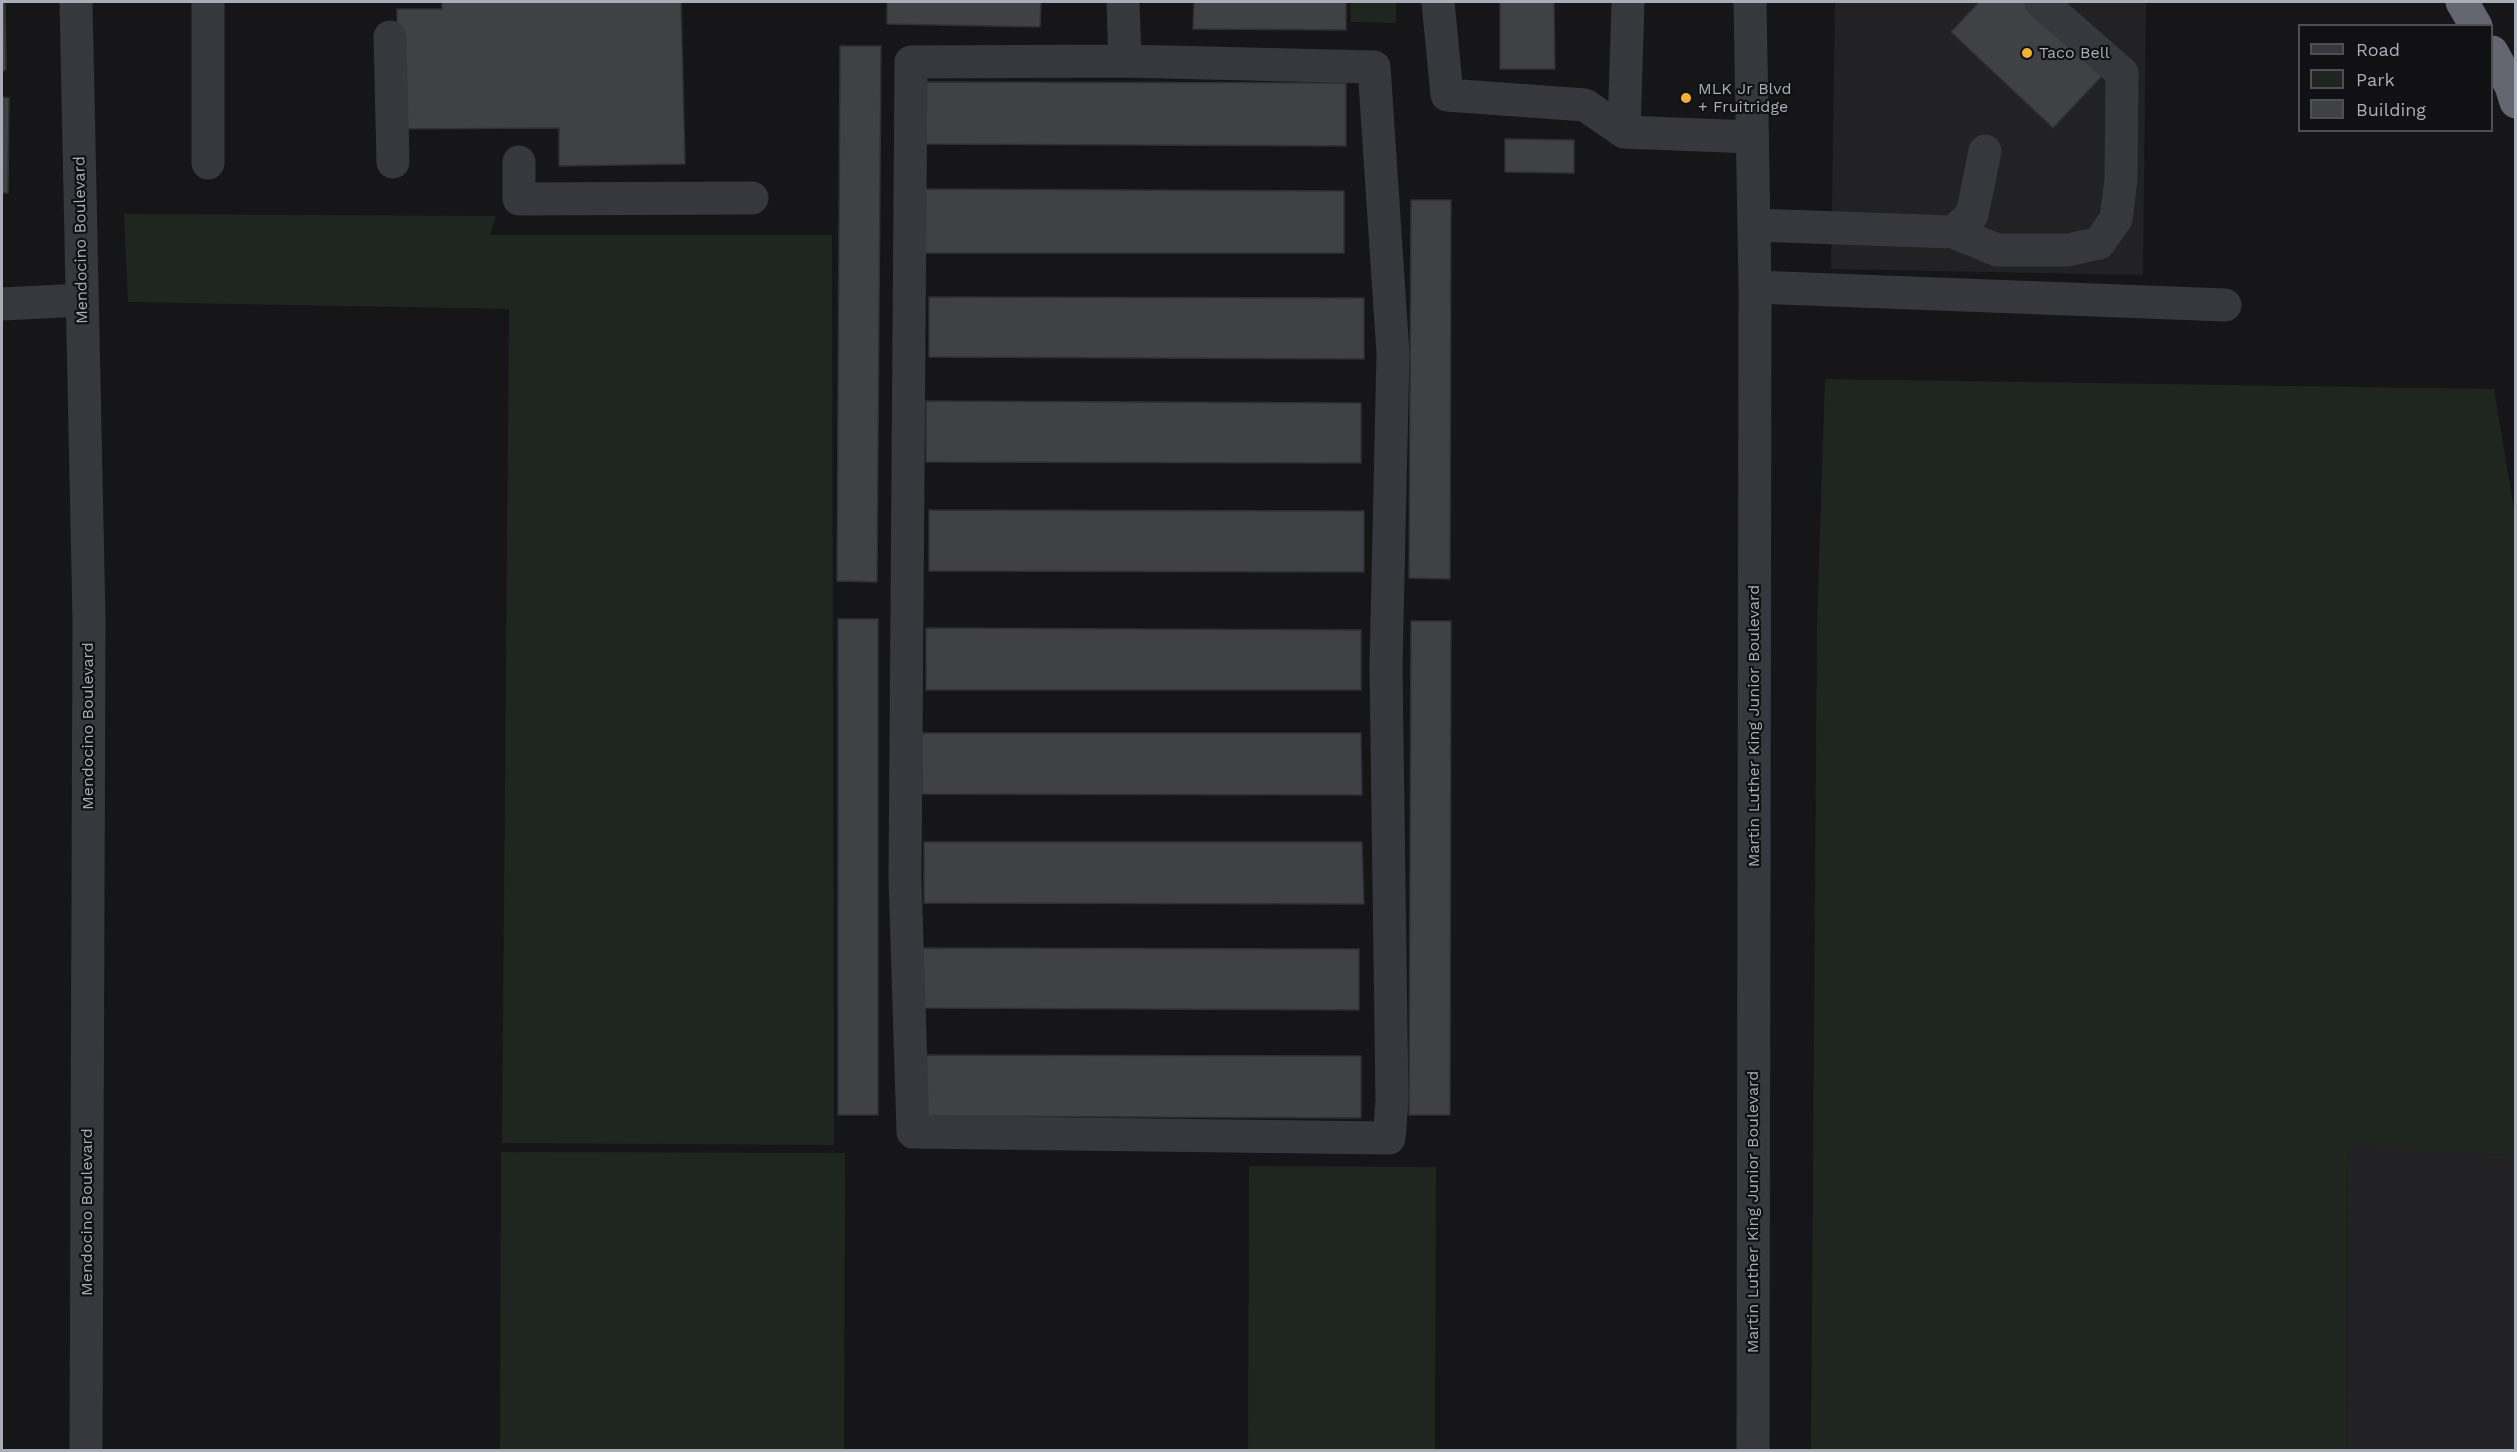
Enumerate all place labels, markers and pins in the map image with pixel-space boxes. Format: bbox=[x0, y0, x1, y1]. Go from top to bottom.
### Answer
place label: Taco Bell bbox=[2039, 43, 2110, 63]
marker: Taco Bell bbox=[2020, 46, 2034, 60]
place label: MLK Jr Blvd + Fruitridge bbox=[1698, 79, 1792, 117]
marker: MLK Jr Blvd + Fruitridge bbox=[1679, 91, 1693, 105]

